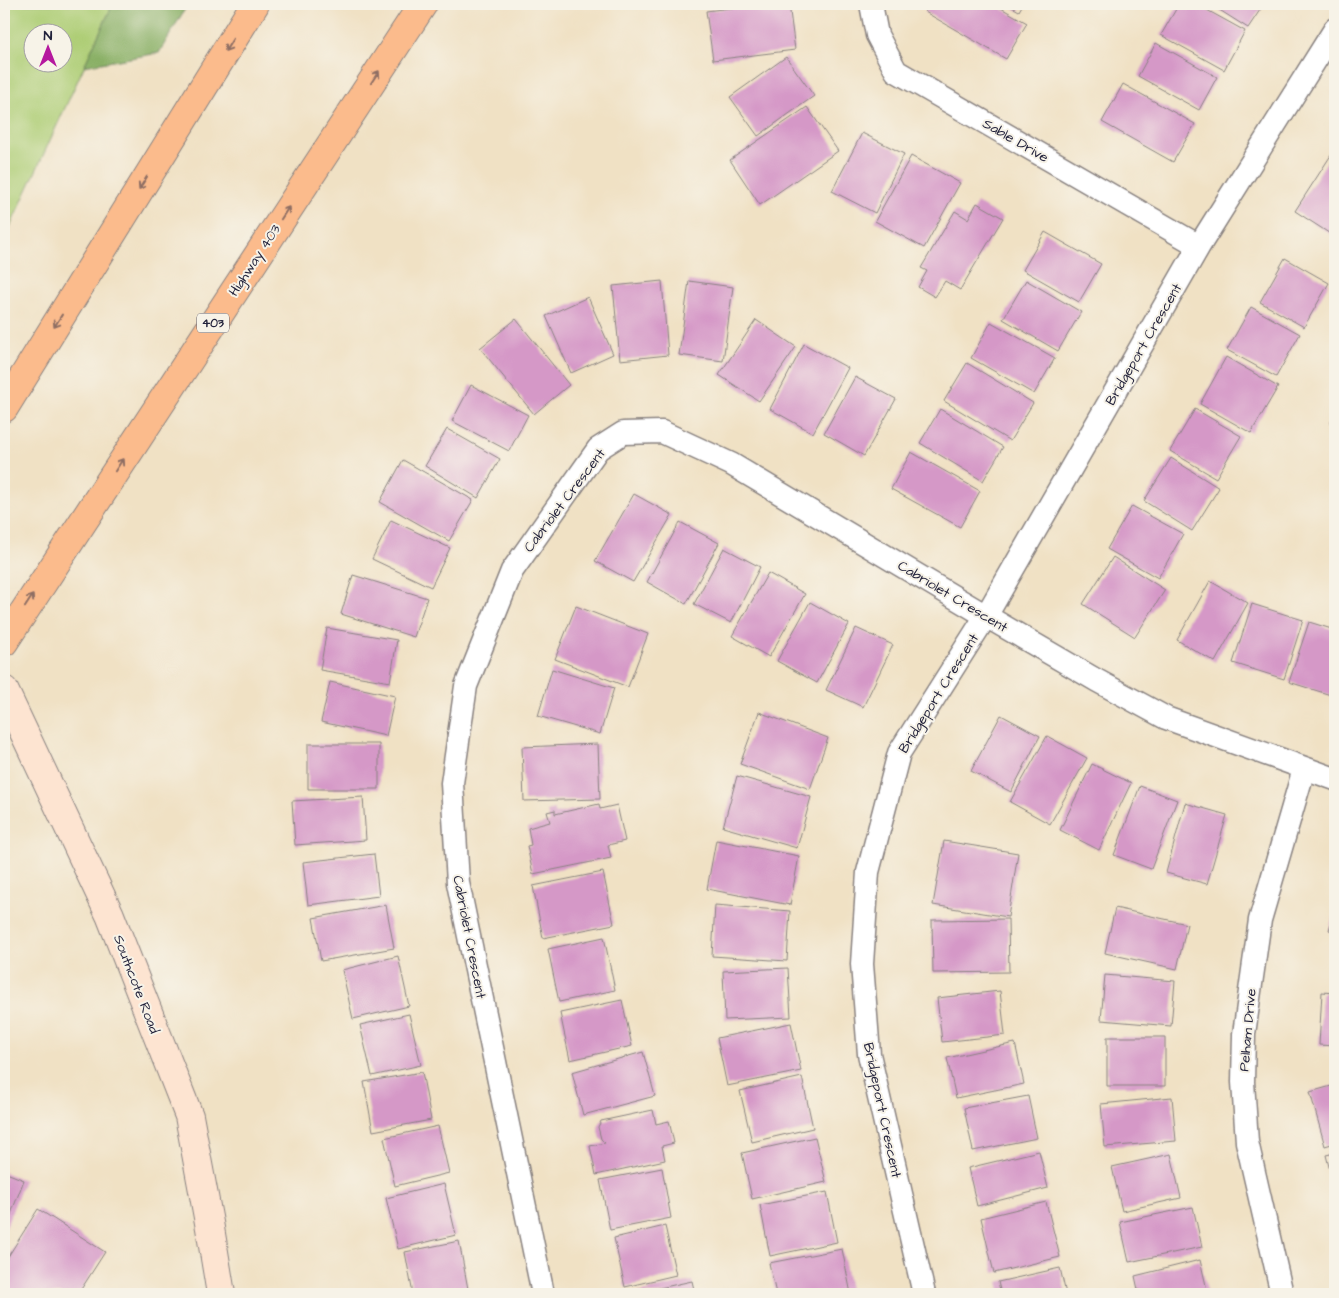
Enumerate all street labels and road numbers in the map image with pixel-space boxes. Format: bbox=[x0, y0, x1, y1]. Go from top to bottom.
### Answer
street label: Sable Drive bbox=[979, 114, 1053, 168]
street label: Highway 403 bbox=[224, 221, 286, 300]
street label: Bridgeport Crescent bbox=[1101, 280, 1187, 409]
road number: 403 bbox=[197, 314, 229, 332]
street label: Cabriolet Crescent bbox=[519, 444, 611, 557]
street label: Cabriolet Crescent bbox=[894, 556, 1011, 638]
street label: Bridgeport Crescent bbox=[894, 630, 984, 757]
street label: Cabriolet Crescent bbox=[447, 874, 491, 1001]
street label: Southcote Road bbox=[108, 932, 164, 1037]
street label: Pelham Drive bbox=[1234, 987, 1262, 1072]
street label: Bridgeport Crescent bbox=[858, 1041, 906, 1180]

